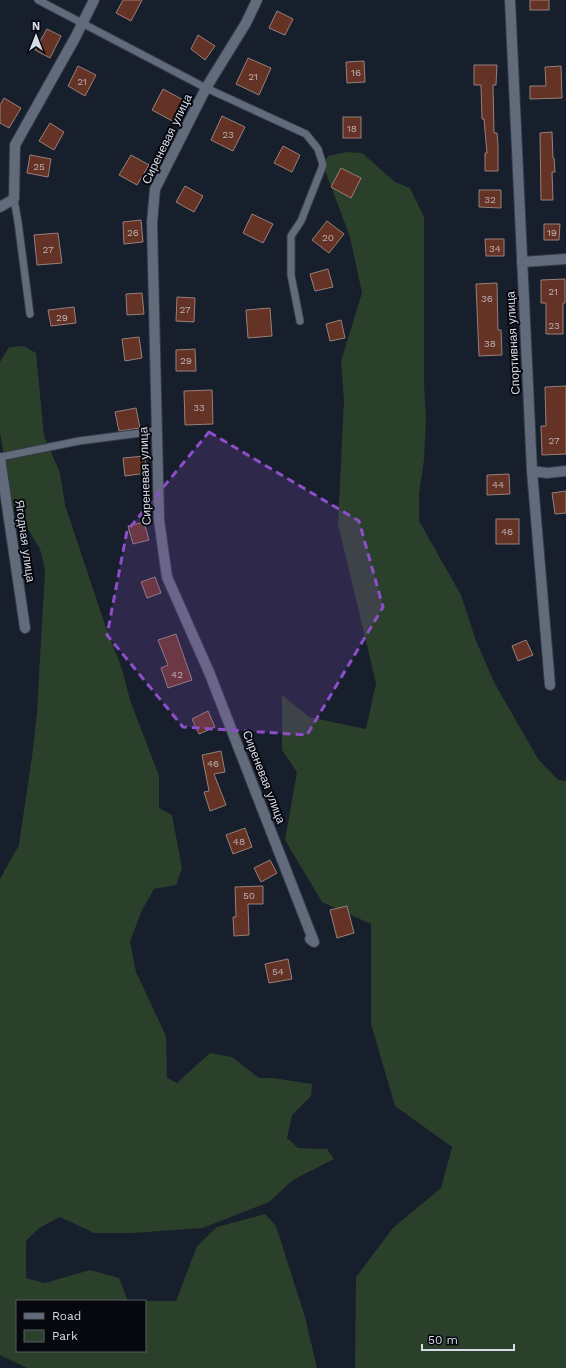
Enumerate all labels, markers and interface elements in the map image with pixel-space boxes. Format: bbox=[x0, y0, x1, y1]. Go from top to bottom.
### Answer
north arrow bbox=[16, 16, 56, 56]
text: N bbox=[32, 20, 40, 33]
house number: 16 bbox=[351, 67, 361, 78]
house number: 21 bbox=[248, 71, 258, 82]
house number: 21 bbox=[77, 76, 87, 87]
street label: Сиреневая улица bbox=[139, 91, 195, 186]
house number: 18 bbox=[347, 123, 357, 134]
house number: 23 bbox=[222, 129, 234, 140]
house number: 25 bbox=[33, 161, 45, 172]
house number: 32 bbox=[484, 194, 496, 205]
house number: 26 bbox=[127, 227, 139, 238]
house number: 19 bbox=[547, 227, 557, 238]
house number: 20 bbox=[322, 232, 334, 243]
house number: 34 bbox=[489, 243, 501, 254]
house number: 27 bbox=[42, 244, 54, 255]
house number: 21 bbox=[548, 286, 558, 297]
street label: Спортивная улица bbox=[503, 291, 523, 395]
house number: 36 bbox=[481, 293, 493, 304]
house number: 27 bbox=[179, 304, 191, 315]
house number: 29 bbox=[56, 312, 68, 323]
house number: 23 bbox=[548, 320, 560, 331]
house number: 38 bbox=[484, 338, 496, 349]
house number: 29 bbox=[180, 355, 192, 366]
house number: 33 bbox=[193, 402, 205, 413]
street label: Сиреневая улица bbox=[136, 426, 154, 525]
house number: 27 bbox=[548, 435, 560, 446]
house number: 44 bbox=[492, 479, 504, 490]
street label: Ягодная улица bbox=[12, 499, 38, 583]
house number: 46 bbox=[501, 526, 513, 537]
house number: 42 bbox=[171, 669, 183, 680]
street label: Сиреневая улица bbox=[240, 729, 288, 826]
house number: 46 bbox=[207, 758, 219, 769]
house number: 48 bbox=[233, 836, 245, 847]
house number: 50 bbox=[243, 890, 255, 901]
house number: 54 bbox=[272, 966, 284, 977]
legend bbox=[16, 1300, 146, 1352]
text: Road bbox=[52, 1309, 81, 1323]
scale bar bbox=[422, 1326, 514, 1352]
text: Park bbox=[52, 1329, 78, 1343]
text: 50 m bbox=[428, 1333, 458, 1347]

